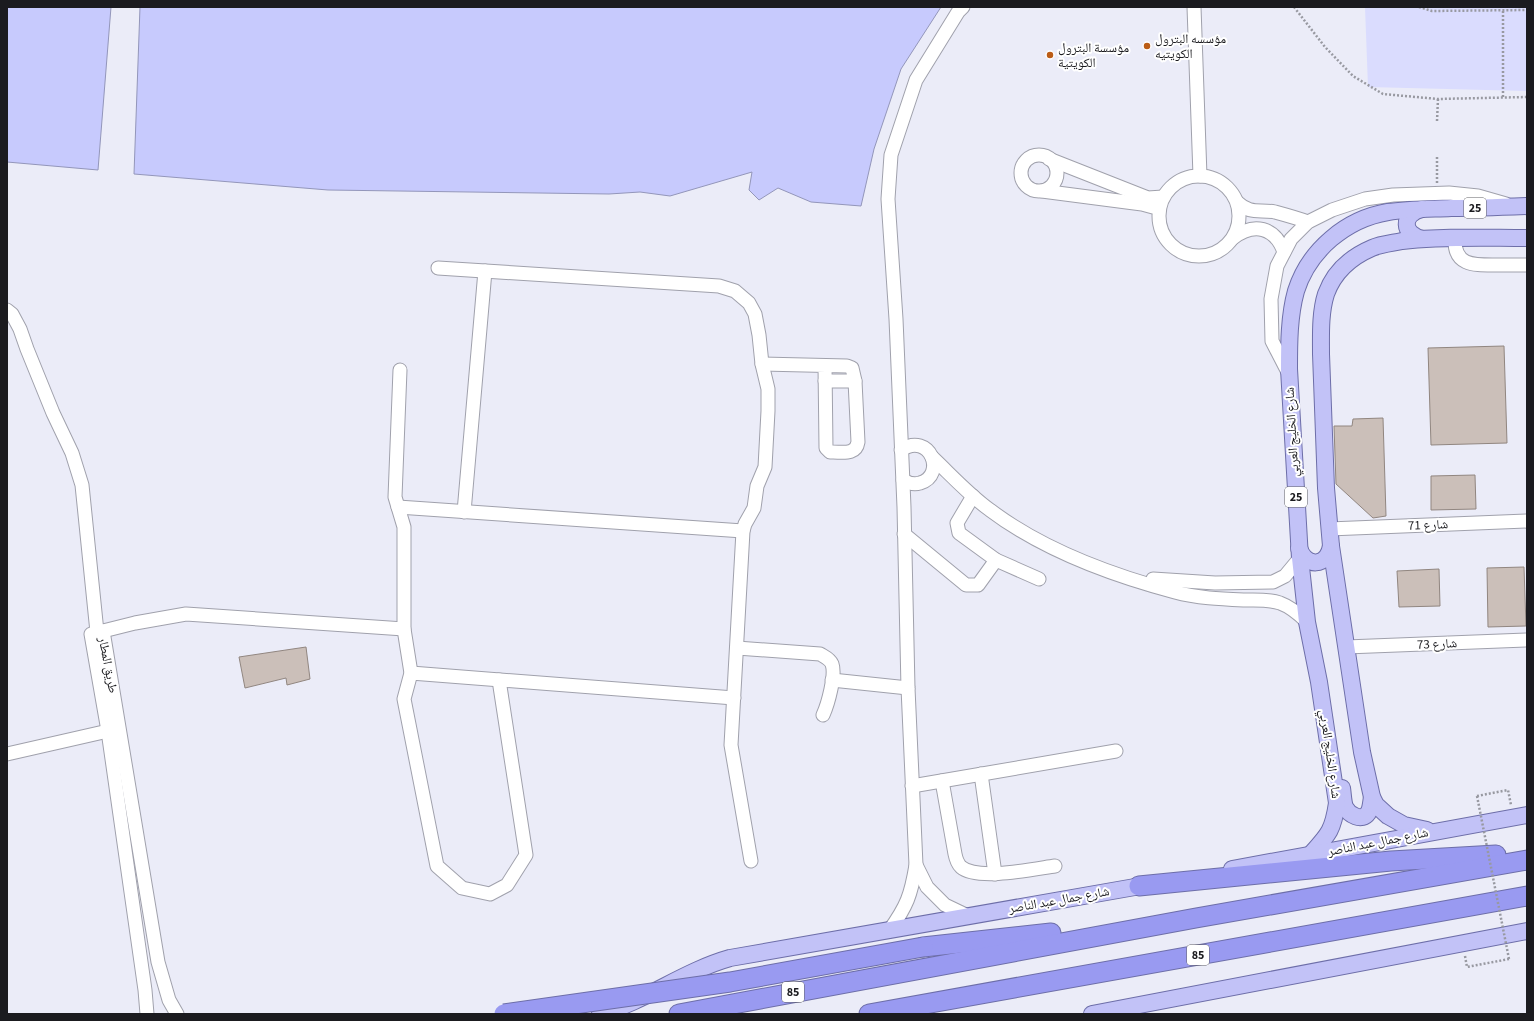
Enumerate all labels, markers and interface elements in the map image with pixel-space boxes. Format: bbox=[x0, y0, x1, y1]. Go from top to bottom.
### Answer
place label: مؤسسه البترول الكويتيه bbox=[1155, 30, 1226, 63]
place label: مؤسسة البترول الكويتية bbox=[1058, 39, 1129, 72]
marker: مؤسسه البترول الكويتيه bbox=[1142, 41, 1152, 51]
marker: مؤسسة البترول الكويتية bbox=[1045, 50, 1055, 60]
road number: 25 bbox=[1464, 198, 1486, 218]
street label: شارع الخليج العربي bbox=[1281, 387, 1305, 477]
road number: 25 bbox=[1285, 487, 1307, 507]
street label: شارع 71 bbox=[1408, 515, 1448, 535]
street label: طريق المطار bbox=[94, 634, 122, 695]
street label: شارع 73 bbox=[1417, 634, 1457, 654]
street label: شارع الخليج العربي bbox=[1314, 708, 1345, 800]
street label: شارع جمال عبد الناصر bbox=[1325, 823, 1430, 861]
street label: شارع جمال عبد الناصر bbox=[1006, 882, 1111, 918]
road number: 85 bbox=[1187, 945, 1209, 965]
road number: 85 bbox=[782, 982, 804, 1002]

